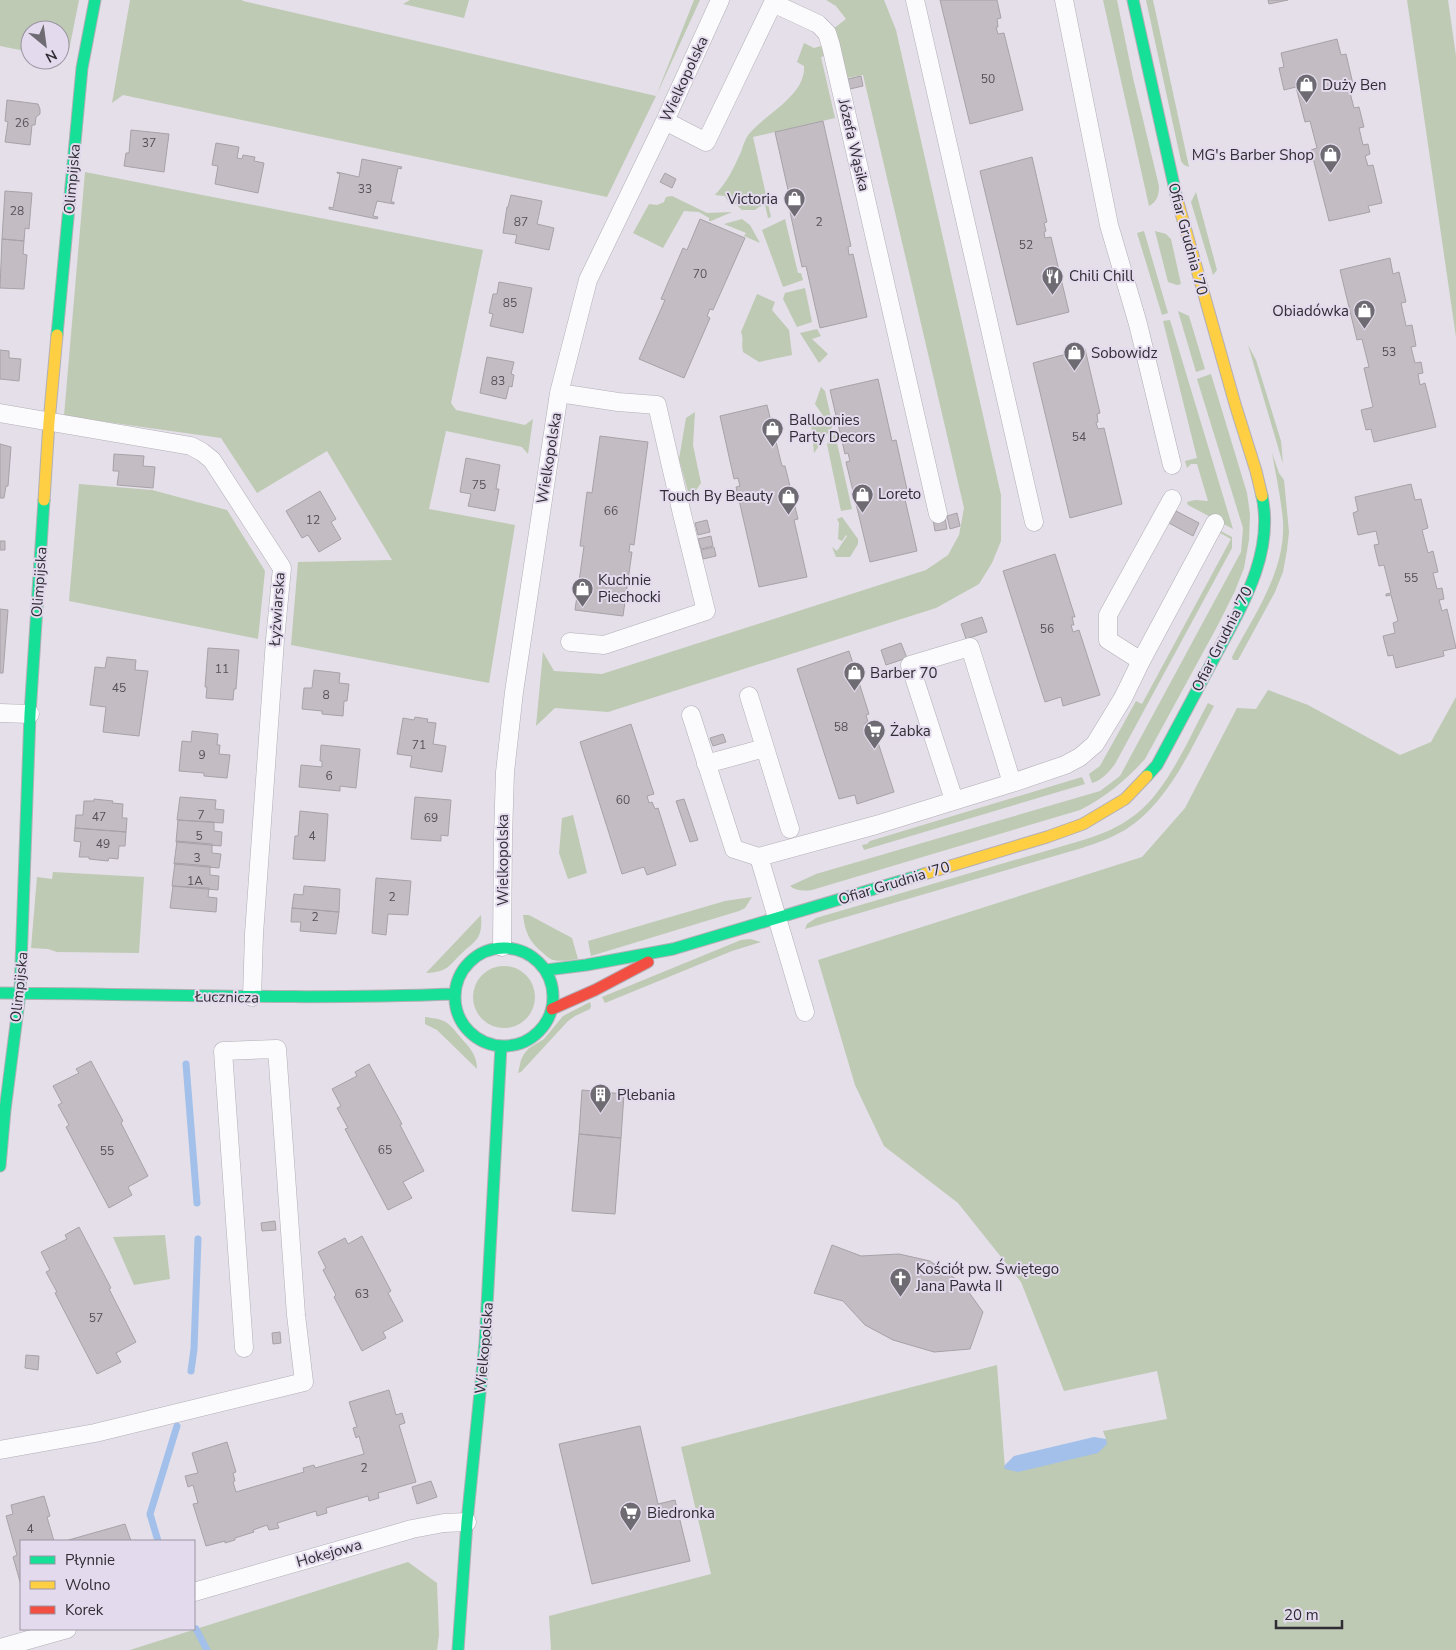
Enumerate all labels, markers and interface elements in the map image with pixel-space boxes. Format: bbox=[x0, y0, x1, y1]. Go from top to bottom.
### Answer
north arrow bbox=[20, 20, 70, 70]
street label: Wielkopolska bbox=[655, 33, 713, 125]
text: N bbox=[42, 45, 60, 67]
house number: 50 bbox=[981, 71, 995, 87]
shop icon: Duży Ben bbox=[1294, 73, 1318, 104]
place label: Duży Ben bbox=[1322, 75, 1387, 95]
street label: Józefa Wąsika bbox=[833, 96, 874, 193]
house number: 26 bbox=[15, 115, 29, 131]
house number: 37 bbox=[142, 135, 156, 151]
street label: Olimpijska bbox=[59, 143, 85, 215]
shop icon: MG's Barber Shop bbox=[1318, 143, 1342, 174]
place label: MG's Barber Shop bbox=[1192, 145, 1314, 165]
house number: 33 bbox=[358, 181, 372, 197]
street label: Ofiar Grudnia '70 bbox=[1163, 181, 1213, 297]
shop icon: Victoria bbox=[782, 187, 806, 218]
place label: Victoria bbox=[726, 189, 778, 209]
house number: 28 bbox=[10, 203, 24, 219]
house number: 87 bbox=[514, 214, 528, 230]
house number: 2 bbox=[815, 214, 823, 230]
house number: 52 bbox=[1019, 237, 1033, 253]
restaurant icon: Chili Chill bbox=[1041, 264, 1065, 295]
house number: 70 bbox=[693, 266, 707, 282]
place label: Chili Chill bbox=[1069, 266, 1134, 286]
house number: 85 bbox=[503, 295, 517, 311]
shop icon: Obiadówka bbox=[1353, 299, 1377, 330]
place label: Obiadówka bbox=[1272, 301, 1349, 321]
shop icon: Sobowidz bbox=[1063, 341, 1087, 372]
place label: Sobowidz bbox=[1091, 343, 1157, 363]
house number: 53 bbox=[1382, 344, 1396, 360]
house number: 83 bbox=[491, 373, 505, 389]
place label: Balloonies Party Decors bbox=[789, 410, 876, 447]
street label: Wielkopolska bbox=[532, 411, 566, 505]
shop icon: Balloonies Party Decors bbox=[761, 417, 785, 448]
house number: 54 bbox=[1072, 429, 1086, 445]
house number: 75 bbox=[472, 477, 486, 493]
shop icon: Loreto bbox=[850, 482, 874, 513]
shop icon: Touch By Beauty bbox=[777, 484, 801, 515]
place label: Loreto bbox=[878, 484, 921, 504]
place label: Touch By Beauty bbox=[660, 486, 773, 506]
house number: 66 bbox=[604, 503, 618, 519]
house number: 12 bbox=[306, 512, 320, 528]
street label: Olimpijska bbox=[27, 546, 51, 618]
place label: Kuchnie Piechocki bbox=[598, 570, 661, 607]
house number: 55 bbox=[1404, 570, 1418, 586]
street label: Łyżwiarska bbox=[264, 571, 290, 648]
shop icon: Kuchnie Piechocki bbox=[570, 577, 594, 608]
street label: Ofiar Grudnia '70 bbox=[1187, 583, 1257, 695]
house number: 56 bbox=[1040, 621, 1054, 637]
house number: 11 bbox=[215, 661, 229, 677]
shop icon: Barber 70 bbox=[842, 661, 866, 692]
place label: Barber 70 bbox=[870, 663, 937, 683]
house number: 45 bbox=[112, 680, 126, 696]
house number: 8 bbox=[322, 687, 330, 703]
house number: 58 bbox=[834, 719, 848, 735]
supermarket icon: Żabka bbox=[862, 719, 886, 750]
place label: Żabka bbox=[890, 721, 931, 741]
house number: 71 bbox=[412, 737, 426, 753]
house number: 9 bbox=[198, 747, 206, 763]
house number: 6 bbox=[325, 768, 333, 784]
house number: 60 bbox=[616, 792, 630, 808]
house number: 7 bbox=[197, 807, 205, 823]
house number: 47 bbox=[92, 809, 106, 825]
house number: 69 bbox=[424, 810, 438, 826]
street label: Wielkopolska bbox=[493, 814, 513, 906]
house number: 5 bbox=[195, 828, 203, 844]
house number: 4 bbox=[308, 828, 316, 844]
house number: 49 bbox=[96, 836, 110, 852]
house number: 3 bbox=[193, 850, 201, 866]
street label: Ofiar Grudnia '70 bbox=[836, 857, 952, 909]
house number: 1A bbox=[187, 873, 203, 889]
house number: 2 bbox=[388, 889, 396, 905]
house number: 2 bbox=[311, 909, 319, 925]
street label: Olimpijska bbox=[5, 951, 33, 1023]
street label: Łucznicza bbox=[194, 986, 259, 1008]
building icon: Plebania bbox=[589, 1083, 613, 1114]
place label: Plebania bbox=[617, 1085, 676, 1105]
house number: 65 bbox=[378, 1142, 392, 1158]
house number: 55 bbox=[100, 1143, 114, 1159]
place label: Kościół pw. Świętego Jana Pawła II bbox=[915, 1258, 1059, 1296]
church icon: Kościół pw. Świętego Jana Pawła II bbox=[888, 1266, 912, 1297]
house number: 63 bbox=[355, 1286, 369, 1302]
street label: Wielkopolska bbox=[470, 1301, 498, 1395]
house number: 57 bbox=[89, 1310, 103, 1326]
house number: 2 bbox=[360, 1460, 368, 1476]
supermarket icon: Biedronka bbox=[619, 1501, 643, 1532]
place label: Biedronka bbox=[647, 1503, 715, 1523]
house number: 4 bbox=[26, 1521, 34, 1537]
street label: Hokejowa bbox=[294, 1534, 364, 1572]
legend bbox=[20, 1540, 195, 1630]
text: Płynnie bbox=[65, 1550, 115, 1570]
text: Wolno bbox=[65, 1575, 110, 1595]
scale bar bbox=[1276, 1598, 1342, 1630]
text: Korek bbox=[65, 1600, 104, 1620]
text: 20 m bbox=[1284, 1605, 1319, 1625]

